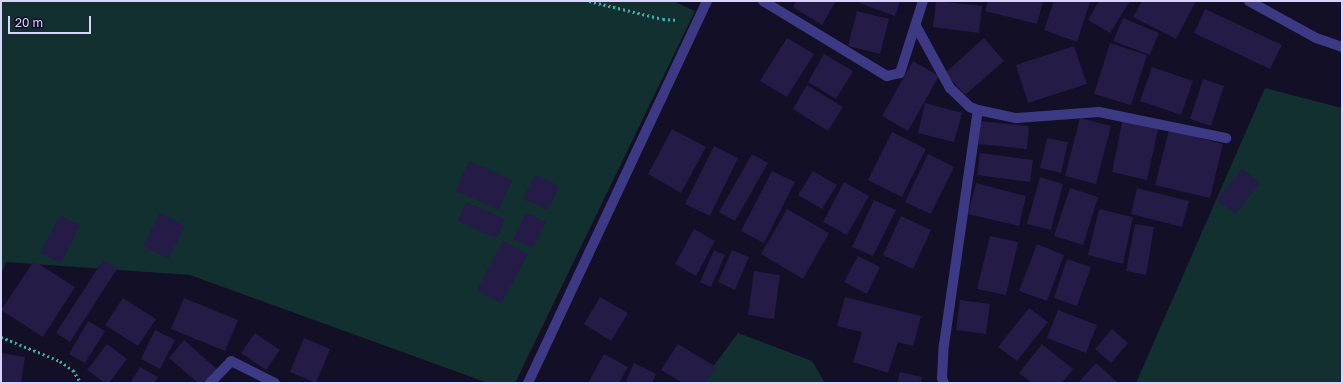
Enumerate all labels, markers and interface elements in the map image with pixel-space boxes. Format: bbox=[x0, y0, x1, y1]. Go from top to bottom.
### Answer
scale bar bbox=[10, 8, 93, 34]
text: 20 m bbox=[15, 15, 43, 30]

